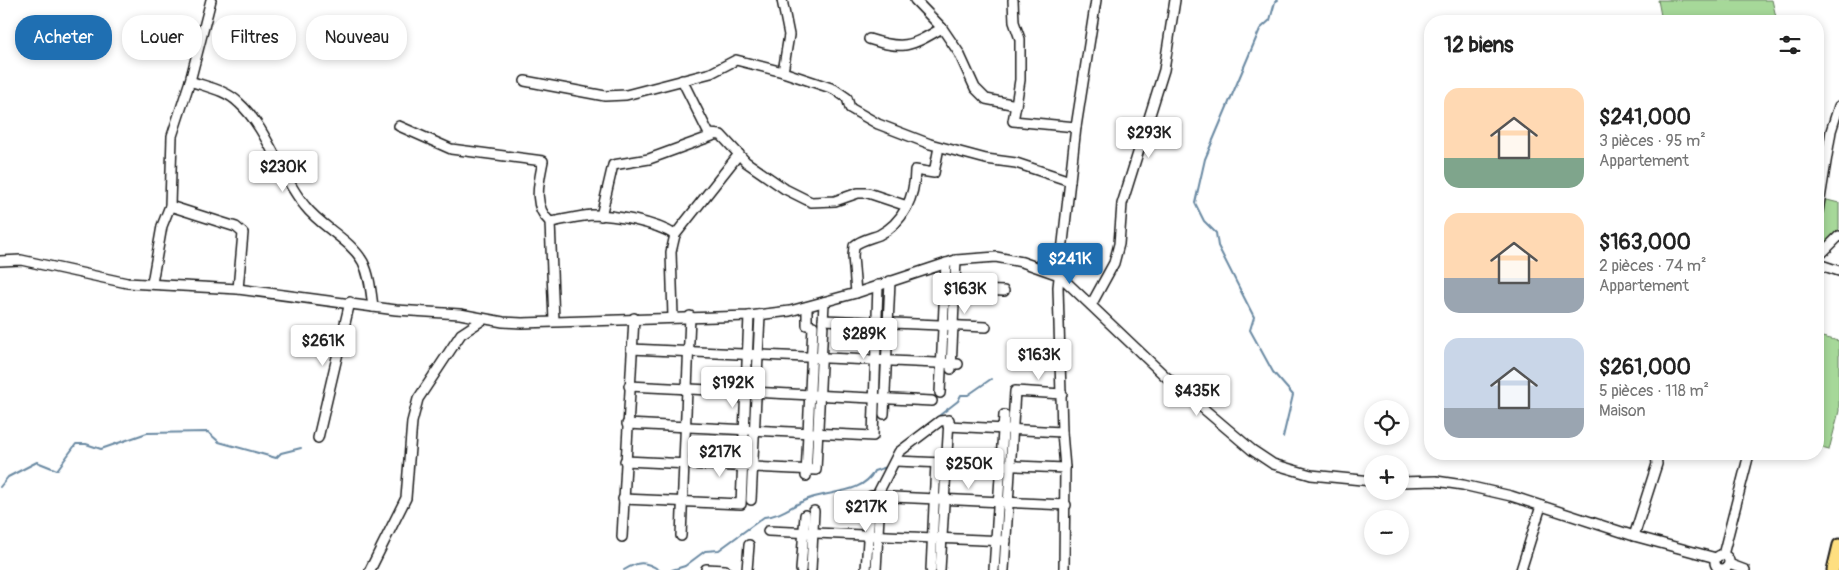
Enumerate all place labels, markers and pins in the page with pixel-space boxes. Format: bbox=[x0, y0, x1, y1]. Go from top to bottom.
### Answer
pin: $293K bbox=[1114, 116, 1184, 159]
pin: $230K bbox=[248, 150, 318, 193]
pin: $241K bbox=[1035, 242, 1105, 285]
pin: $163K bbox=[930, 272, 1000, 315]
pin: $289K bbox=[829, 318, 899, 360]
pin: $261K bbox=[288, 324, 358, 367]
pin: $163K bbox=[1004, 338, 1074, 381]
pin: $192K bbox=[698, 366, 768, 409]
pin: $435K bbox=[1162, 374, 1232, 417]
pin: $217K bbox=[685, 436, 755, 478]
pin: $250K bbox=[934, 448, 1004, 490]
pin: $217K bbox=[831, 490, 901, 533]

